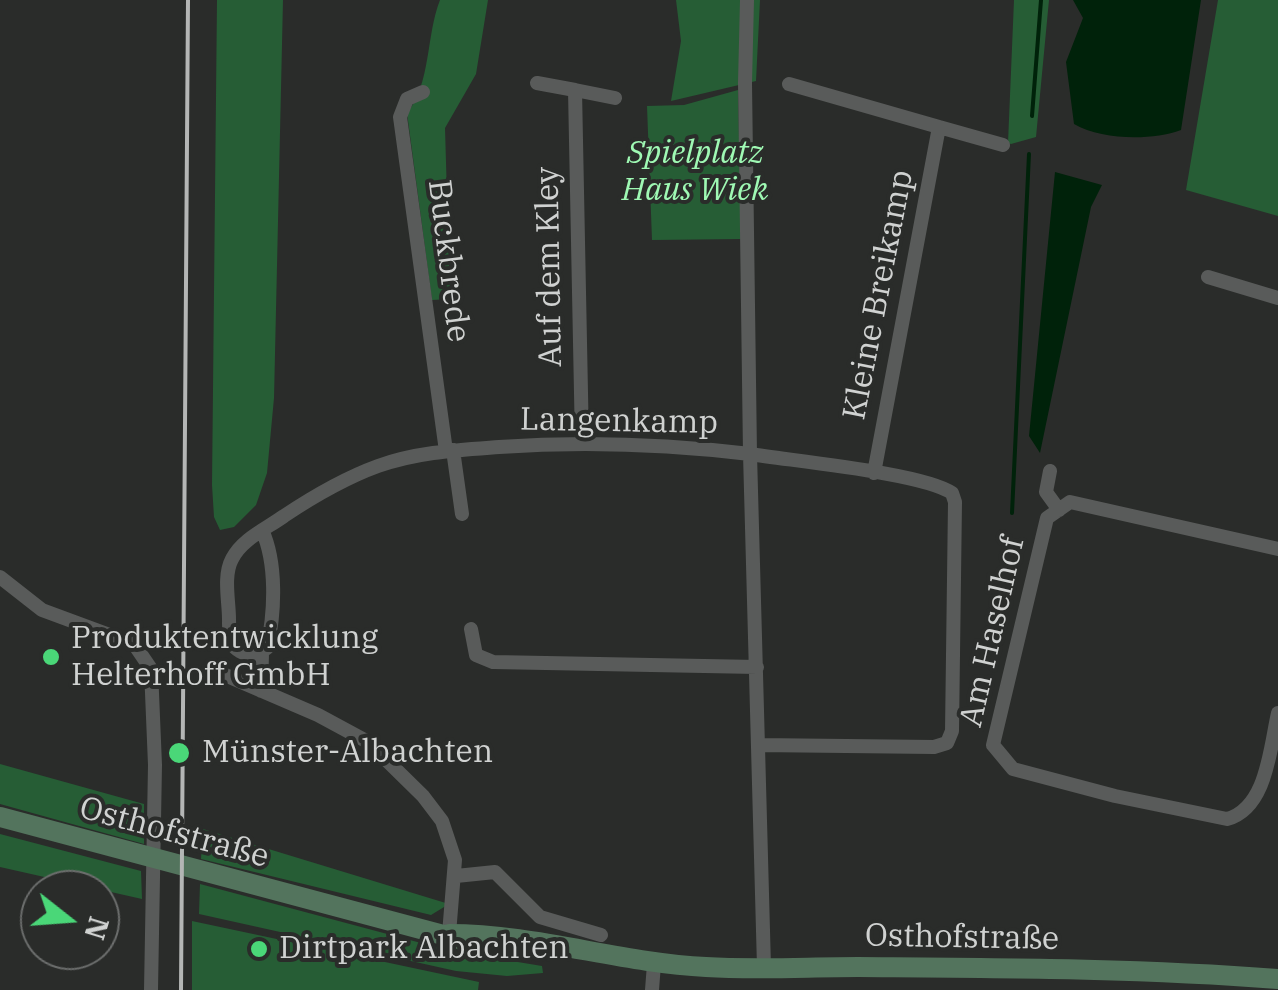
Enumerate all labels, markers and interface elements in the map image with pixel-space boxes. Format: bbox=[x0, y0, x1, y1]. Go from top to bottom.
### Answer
park label: Spielplatz Haus Wiek bbox=[622, 135, 768, 210]
street label: Auf dem Kley bbox=[529, 167, 571, 367]
street label: Kleine Breikamp bbox=[836, 167, 922, 423]
street label: Buckbrede bbox=[419, 178, 477, 344]
street label: Langenkamp bbox=[520, 401, 718, 443]
street label: Am Haselhof bbox=[953, 533, 1033, 731]
place label: Produktentwicklung Helterhoff GmbH bbox=[71, 620, 378, 695]
marker: Produktentwicklung Helterhoff GmbH bbox=[40, 646, 62, 668]
place label: Münster-Albachten bbox=[202, 734, 493, 772]
marker: Münster-Albachten bbox=[166, 740, 192, 766]
street label: Osthofstraße bbox=[75, 789, 273, 877]
north arrow bbox=[20, 870, 120, 970]
text: N bbox=[76, 912, 118, 944]
street label: Osthofstraße bbox=[864, 917, 1060, 959]
place label: Dirtpark Albachten bbox=[279, 930, 569, 968]
marker: Dirtpark Albachten bbox=[248, 938, 270, 960]

